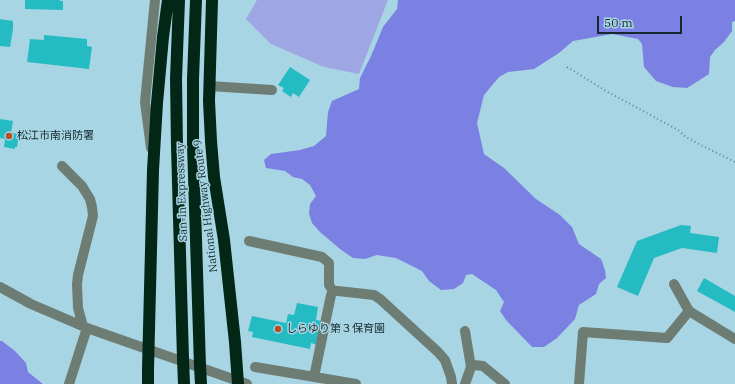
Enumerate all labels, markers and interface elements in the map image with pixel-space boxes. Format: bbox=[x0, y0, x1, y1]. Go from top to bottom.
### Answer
scale bar bbox=[599, 8, 684, 34]
text: 50 m bbox=[604, 15, 633, 30]
place label: 松江市南消防署 bbox=[17, 129, 94, 143]
marker: 松江市南消防署 bbox=[4, 131, 14, 141]
street label: National Highway Route 9 bbox=[191, 139, 221, 273]
street label: San-In Expressway bbox=[174, 142, 190, 242]
place label: しらゆり第３保育園 bbox=[286, 322, 385, 336]
marker: しらゆり第３保育園 bbox=[273, 324, 283, 334]

